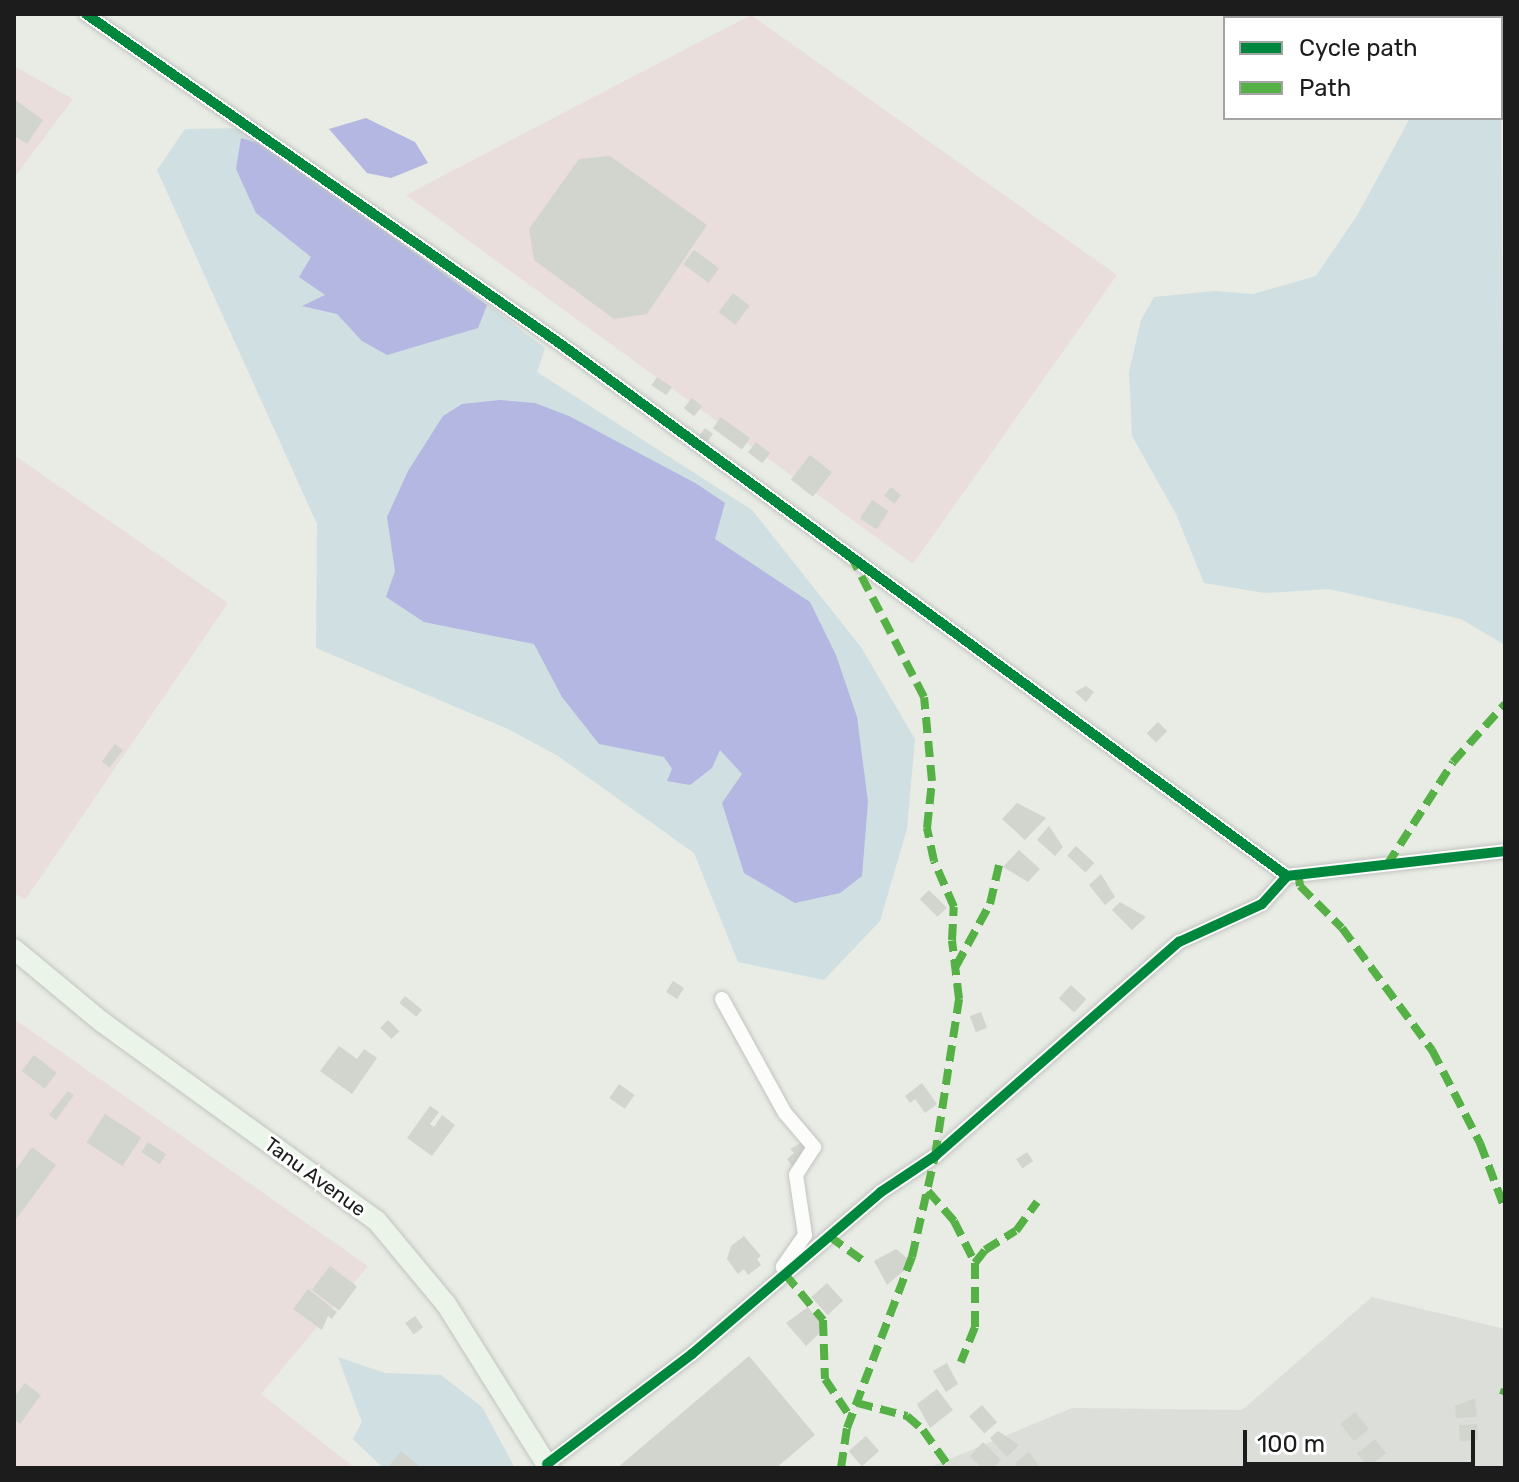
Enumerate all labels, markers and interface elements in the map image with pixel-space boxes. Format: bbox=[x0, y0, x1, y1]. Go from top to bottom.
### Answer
legend bbox=[1223, 16, 1503, 120]
text: Cycle path bbox=[1299, 34, 1418, 62]
text: Path bbox=[1299, 74, 1351, 102]
street label: Tanu Avenue bbox=[259, 1132, 371, 1222]
scale bar bbox=[1247, 1414, 1479, 1464]
text: 100 m bbox=[1257, 1430, 1325, 1458]

